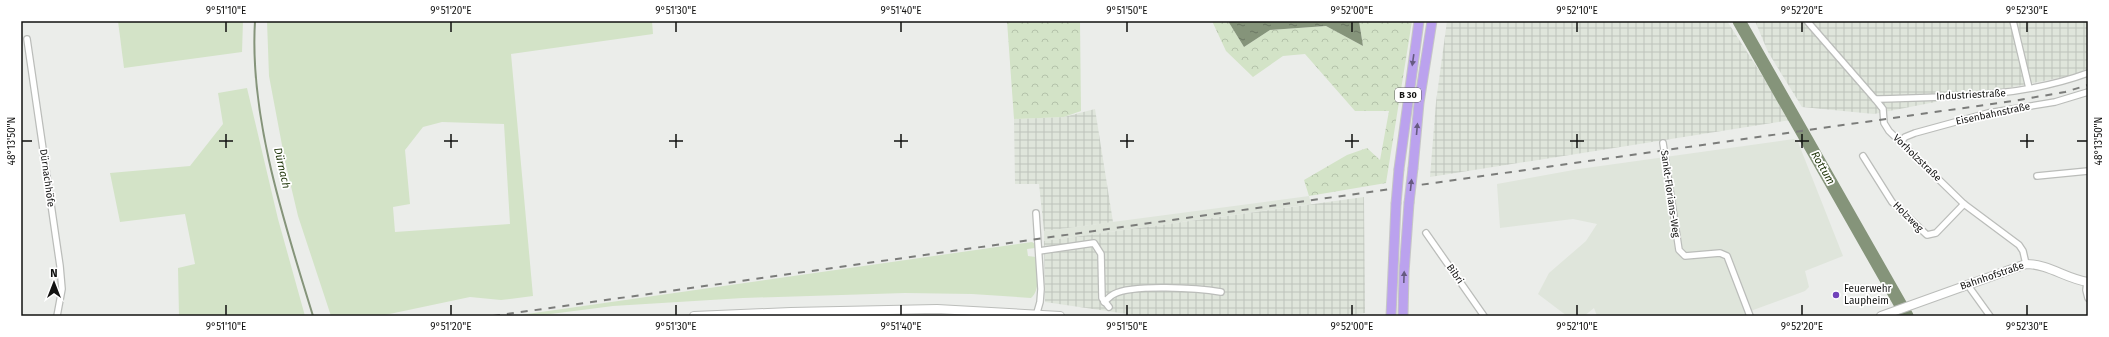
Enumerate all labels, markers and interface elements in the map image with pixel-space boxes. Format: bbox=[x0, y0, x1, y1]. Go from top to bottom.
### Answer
text: 9°51'10"E bbox=[206, 5, 246, 17]
text: 9°51'20"E bbox=[430, 5, 472, 17]
text: 9°51'30"E bbox=[655, 5, 697, 17]
text: 9°51'40"E bbox=[880, 5, 922, 17]
text: 9°51'50"E bbox=[1106, 5, 1148, 17]
text: 9°52'00"E bbox=[1331, 5, 1373, 17]
text: 9°52'10"E bbox=[1556, 5, 1598, 17]
text: 9°52'20"E bbox=[1781, 5, 1823, 17]
text: 9°52'30"E bbox=[2006, 5, 2048, 17]
one-way arrow bbox=[1410, 53, 1416, 66]
street label: Industriestraße bbox=[1936, 87, 2006, 103]
road number: B 30 bbox=[1395, 88, 1421, 102]
street label: Eisenbahnstraße bbox=[1955, 100, 2031, 128]
text: 48°13'50"N bbox=[6, 117, 18, 165]
text: 48°13'50"N bbox=[2093, 117, 2105, 165]
one-way arrow bbox=[1413, 123, 1420, 135]
street label: Vorholzstraße bbox=[1890, 132, 1944, 184]
water label: Dürnach bbox=[271, 146, 293, 190]
street label: Dürnachhöfe bbox=[37, 148, 57, 208]
water label: Rottum bbox=[1808, 149, 1838, 187]
street label: Sankt-Florians-Weg bbox=[1658, 150, 1682, 239]
one-way arrow bbox=[1408, 179, 1414, 191]
street label: Holzweg bbox=[1890, 199, 1926, 235]
street label: Bahnhofstraße bbox=[1958, 259, 2026, 293]
street label: Bibri bbox=[1444, 262, 1466, 286]
north arrow bbox=[34, 263, 74, 303]
text: N bbox=[50, 267, 58, 280]
one-way arrow bbox=[1401, 270, 1407, 283]
place label: Feuerwehr Laupheim bbox=[1844, 283, 1892, 307]
marker: Feuerwehr Laupheim bbox=[1831, 290, 1841, 300]
text: 9°51'10"E bbox=[206, 321, 246, 333]
text: 9°51'20"E bbox=[430, 321, 472, 333]
text: 9°51'30"E bbox=[655, 321, 697, 333]
text: 9°51'40"E bbox=[880, 321, 922, 333]
text: 9°51'50"E bbox=[1106, 321, 1148, 333]
text: 9°52'00"E bbox=[1331, 321, 1373, 333]
text: 9°52'10"E bbox=[1556, 321, 1598, 333]
text: 9°52'20"E bbox=[1781, 321, 1823, 333]
text: 9°52'30"E bbox=[2006, 321, 2048, 333]

